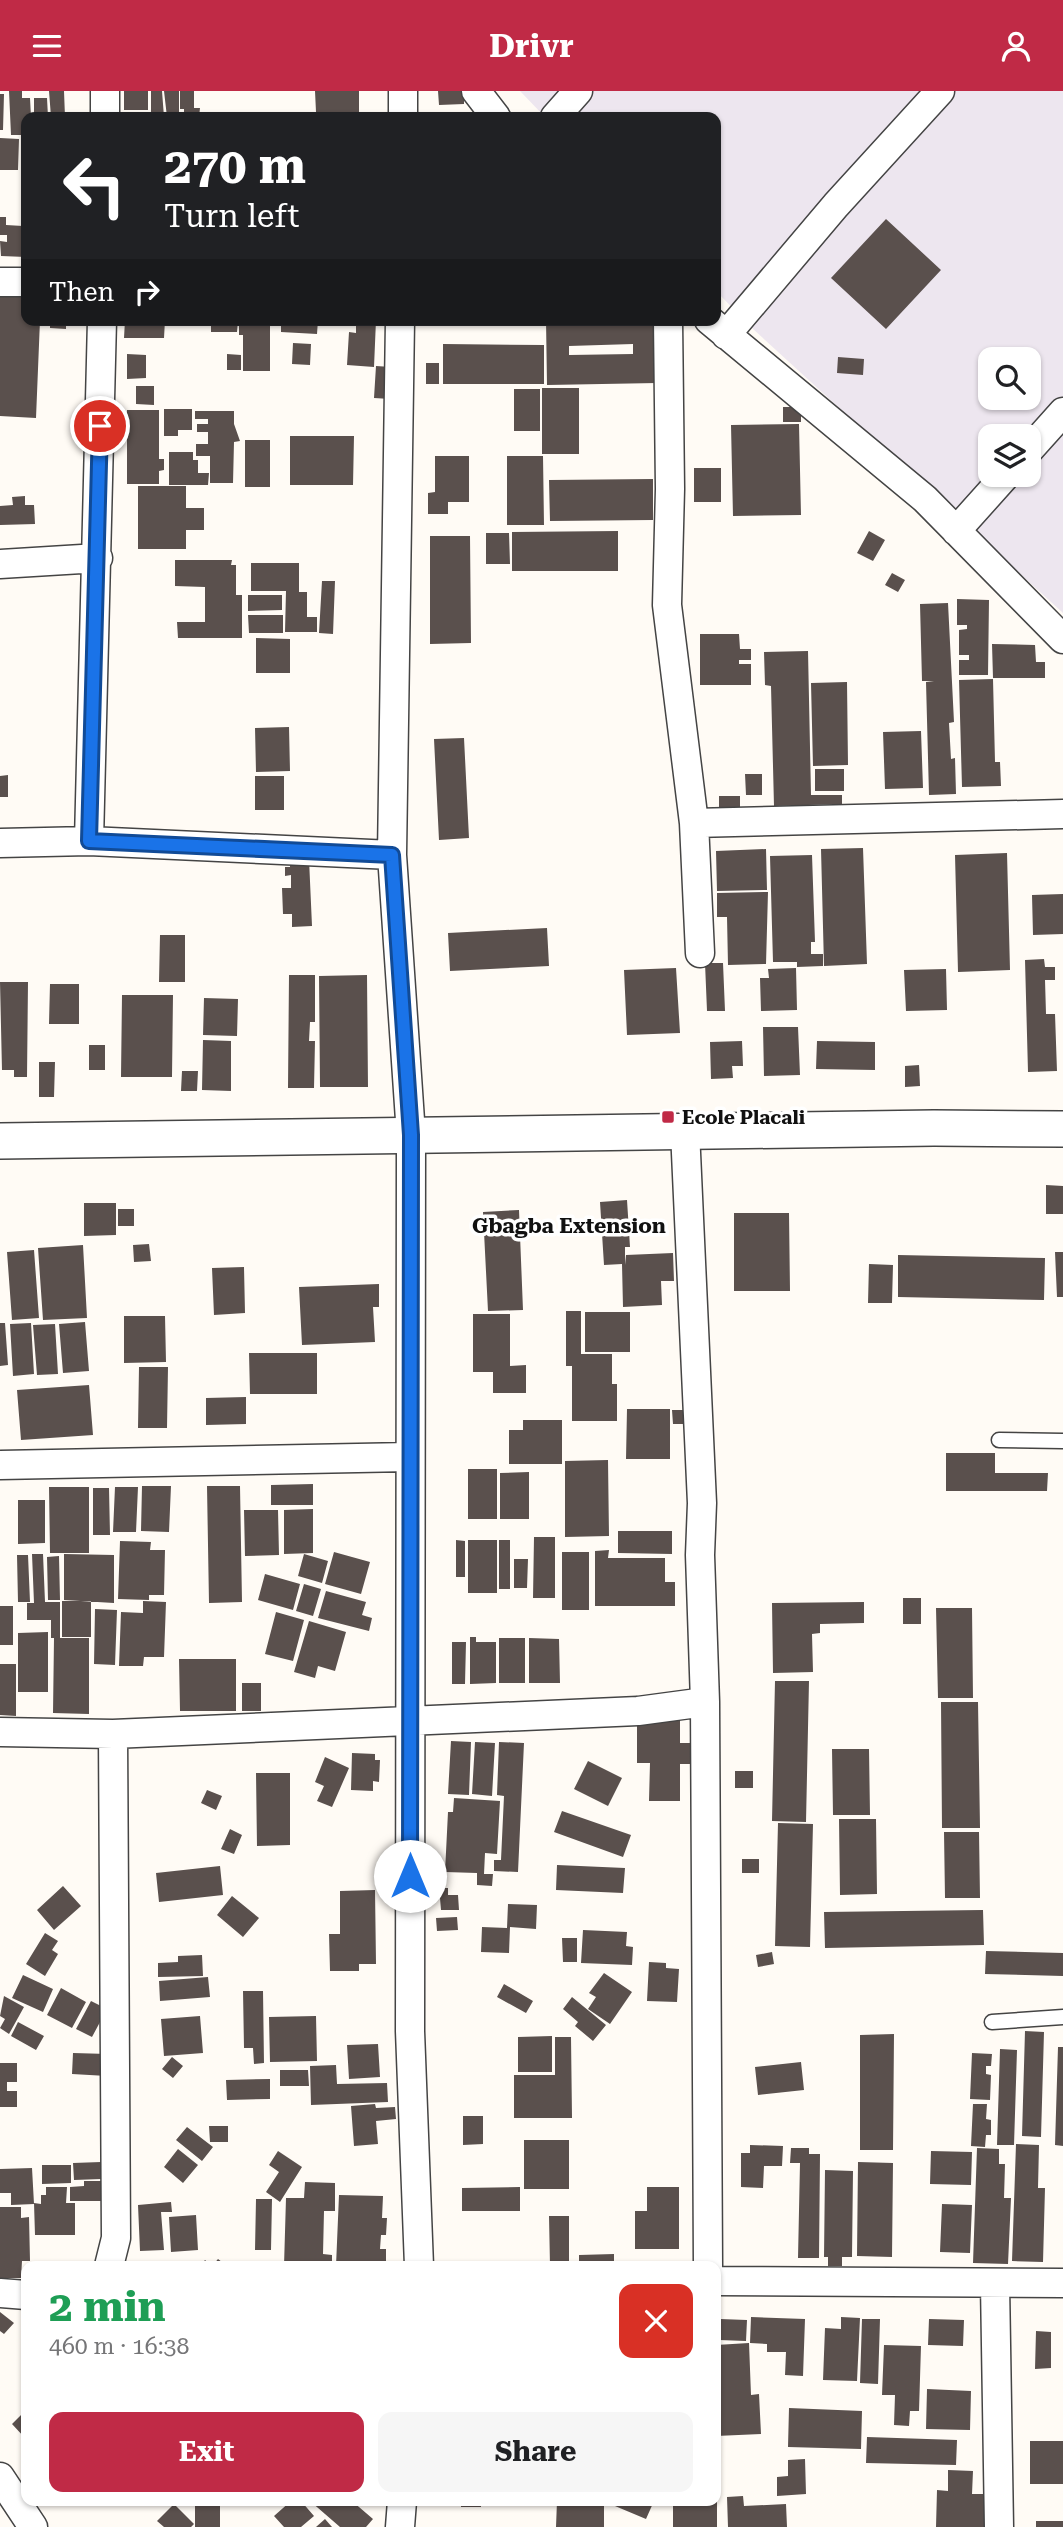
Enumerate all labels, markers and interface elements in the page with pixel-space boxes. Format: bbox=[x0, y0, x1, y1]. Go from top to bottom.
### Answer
icon: menu bbox=[28, 27, 66, 65]
text: Drivr bbox=[489, 27, 574, 65]
icon: person bbox=[997, 27, 1035, 65]
text: 270 m bbox=[164, 138, 306, 195]
icon: left bbox=[49, 140, 140, 231]
text: Turn left bbox=[164, 197, 299, 235]
icon: right bbox=[128, 273, 166, 311]
text: Then bbox=[49, 277, 114, 307]
map controls bbox=[978, 347, 1041, 487]
button: search bbox=[978, 347, 1041, 410]
pin bbox=[70, 396, 130, 456]
icon: arrive bbox=[81, 407, 119, 445]
button: layers bbox=[978, 424, 1041, 487]
place label: Ecole Placali bbox=[682, 1106, 805, 1129]
marker: Ecole Placali bbox=[660, 1109, 676, 1125]
district label: Gbagba Extension bbox=[472, 1214, 666, 1238]
position arrow bbox=[373, 1839, 447, 1913]
text: 2 min bbox=[49, 2282, 166, 2331]
button: close bbox=[619, 2284, 693, 2358]
text: 460 m · 16:38 bbox=[49, 2333, 189, 2360]
button: Exit bbox=[49, 2412, 364, 2492]
button: Share bbox=[378, 2412, 693, 2492]

